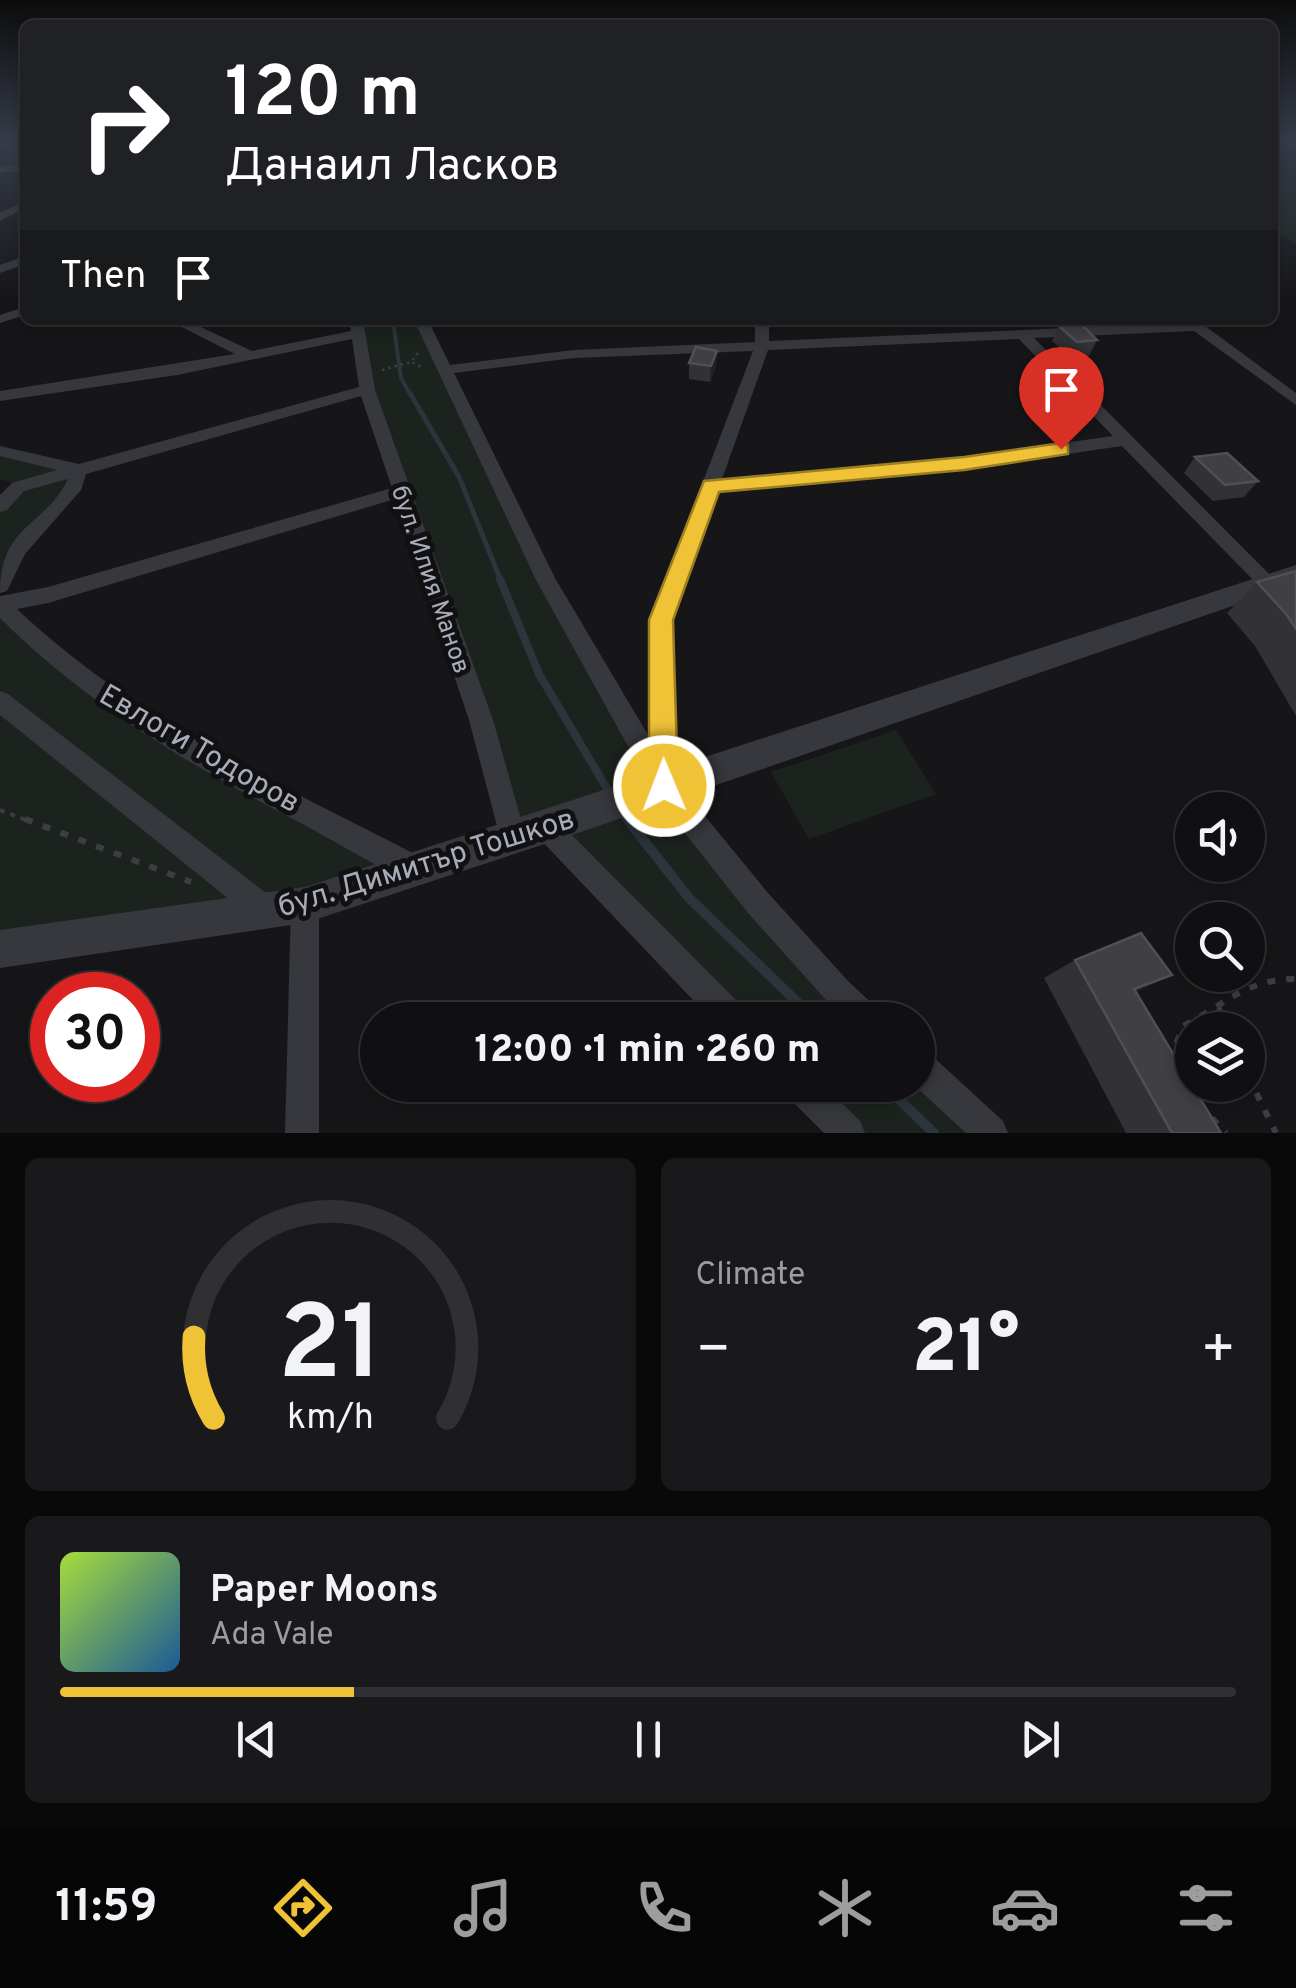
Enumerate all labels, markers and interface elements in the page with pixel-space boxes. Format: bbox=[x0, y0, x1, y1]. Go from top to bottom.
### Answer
text: 120 m bbox=[225, 52, 421, 141]
icon: right bbox=[60, 60, 190, 190]
text: Данаил Ласков bbox=[225, 139, 559, 196]
icon: arrive bbox=[166, 250, 221, 305]
text: Then bbox=[60, 253, 146, 302]
pin bbox=[1019, 347, 1104, 450]
icon: arrive bbox=[1034, 362, 1089, 417]
street label: бул. Илия Манов bbox=[382, 482, 476, 678]
street label: Евлоги Тодоров bbox=[92, 678, 306, 823]
position arrow bbox=[612, 734, 716, 838]
map controls bbox=[1175, 792, 1265, 1102]
button: sound bbox=[1175, 792, 1265, 882]
street label: бул. Димитър Тошков bbox=[274, 802, 580, 927]
button: search bbox=[1175, 902, 1265, 992]
speed limit sign: 30 bbox=[30, 972, 160, 1102]
button: layers bbox=[1175, 1012, 1265, 1102]
text: 12:00 · 1 min · 260 m bbox=[475, 1027, 820, 1076]
text: Climate bbox=[696, 1256, 805, 1296]
text: 21 bbox=[278, 1284, 383, 1416]
text: 21° bbox=[912, 1304, 1020, 1399]
text: − bbox=[696, 1317, 731, 1387]
text: + bbox=[1201, 1317, 1236, 1387]
text: km/h bbox=[287, 1396, 374, 1442]
text: Paper Moons bbox=[210, 1567, 439, 1616]
text: Ada Vale bbox=[210, 1616, 334, 1656]
icon: previous bbox=[229, 1712, 284, 1767]
icon: pause bbox=[621, 1712, 676, 1767]
icon: next bbox=[1013, 1712, 1068, 1767]
icon: directions bbox=[268, 1873, 338, 1943]
icon: music bbox=[448, 1873, 518, 1943]
icon: phone bbox=[629, 1873, 699, 1943]
icon: climate bbox=[810, 1873, 880, 1943]
icon: car bbox=[990, 1873, 1060, 1943]
icon: filters bbox=[1171, 1873, 1241, 1943]
text: 11:59 bbox=[55, 1880, 157, 1937]

